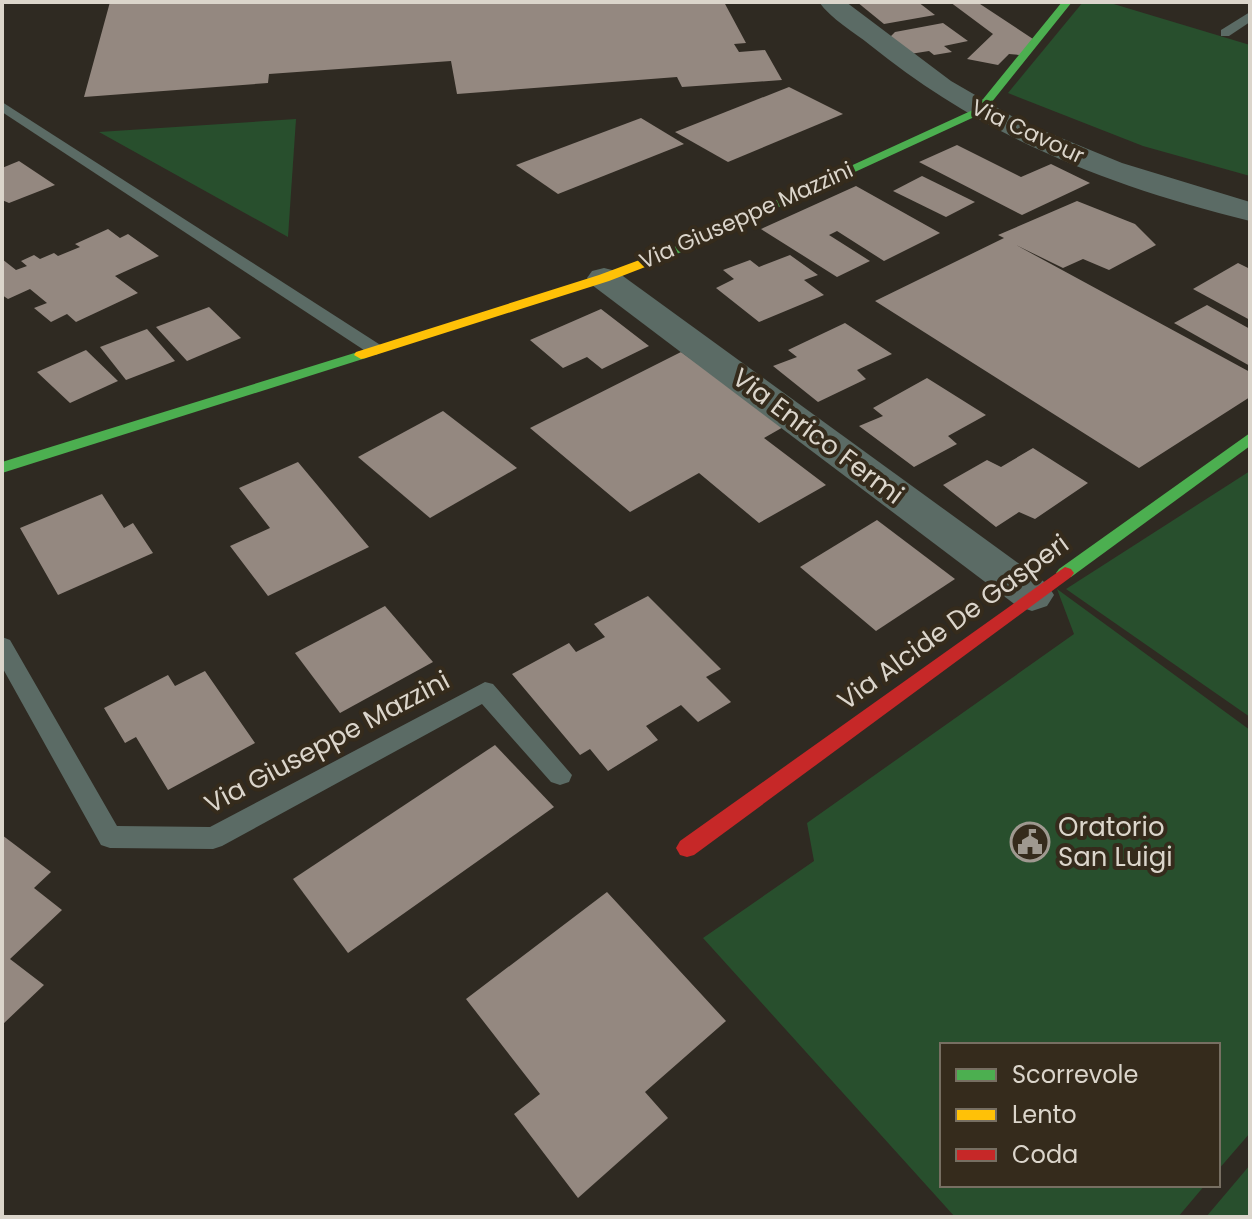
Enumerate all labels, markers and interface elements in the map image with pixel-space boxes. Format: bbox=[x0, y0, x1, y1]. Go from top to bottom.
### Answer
street label: Via Cavour bbox=[966, 92, 1089, 171]
street label: Via Giuseppe Mazzini bbox=[634, 154, 858, 277]
street label: Via Enrico Fermi bbox=[725, 360, 911, 512]
street label: Via Alcide De Gasperi bbox=[830, 526, 1076, 718]
street label: Via Giuseppe Mazzini bbox=[198, 662, 456, 822]
place label: Oratorio San Luigi bbox=[1058, 809, 1173, 875]
public building icon: Oratorio San Luigi bbox=[1009, 821, 1051, 863]
legend bbox=[940, 1043, 1220, 1187]
text: Scorrevole bbox=[1012, 1058, 1138, 1091]
text: Lento bbox=[1012, 1098, 1077, 1131]
text: Coda bbox=[1012, 1138, 1078, 1171]

